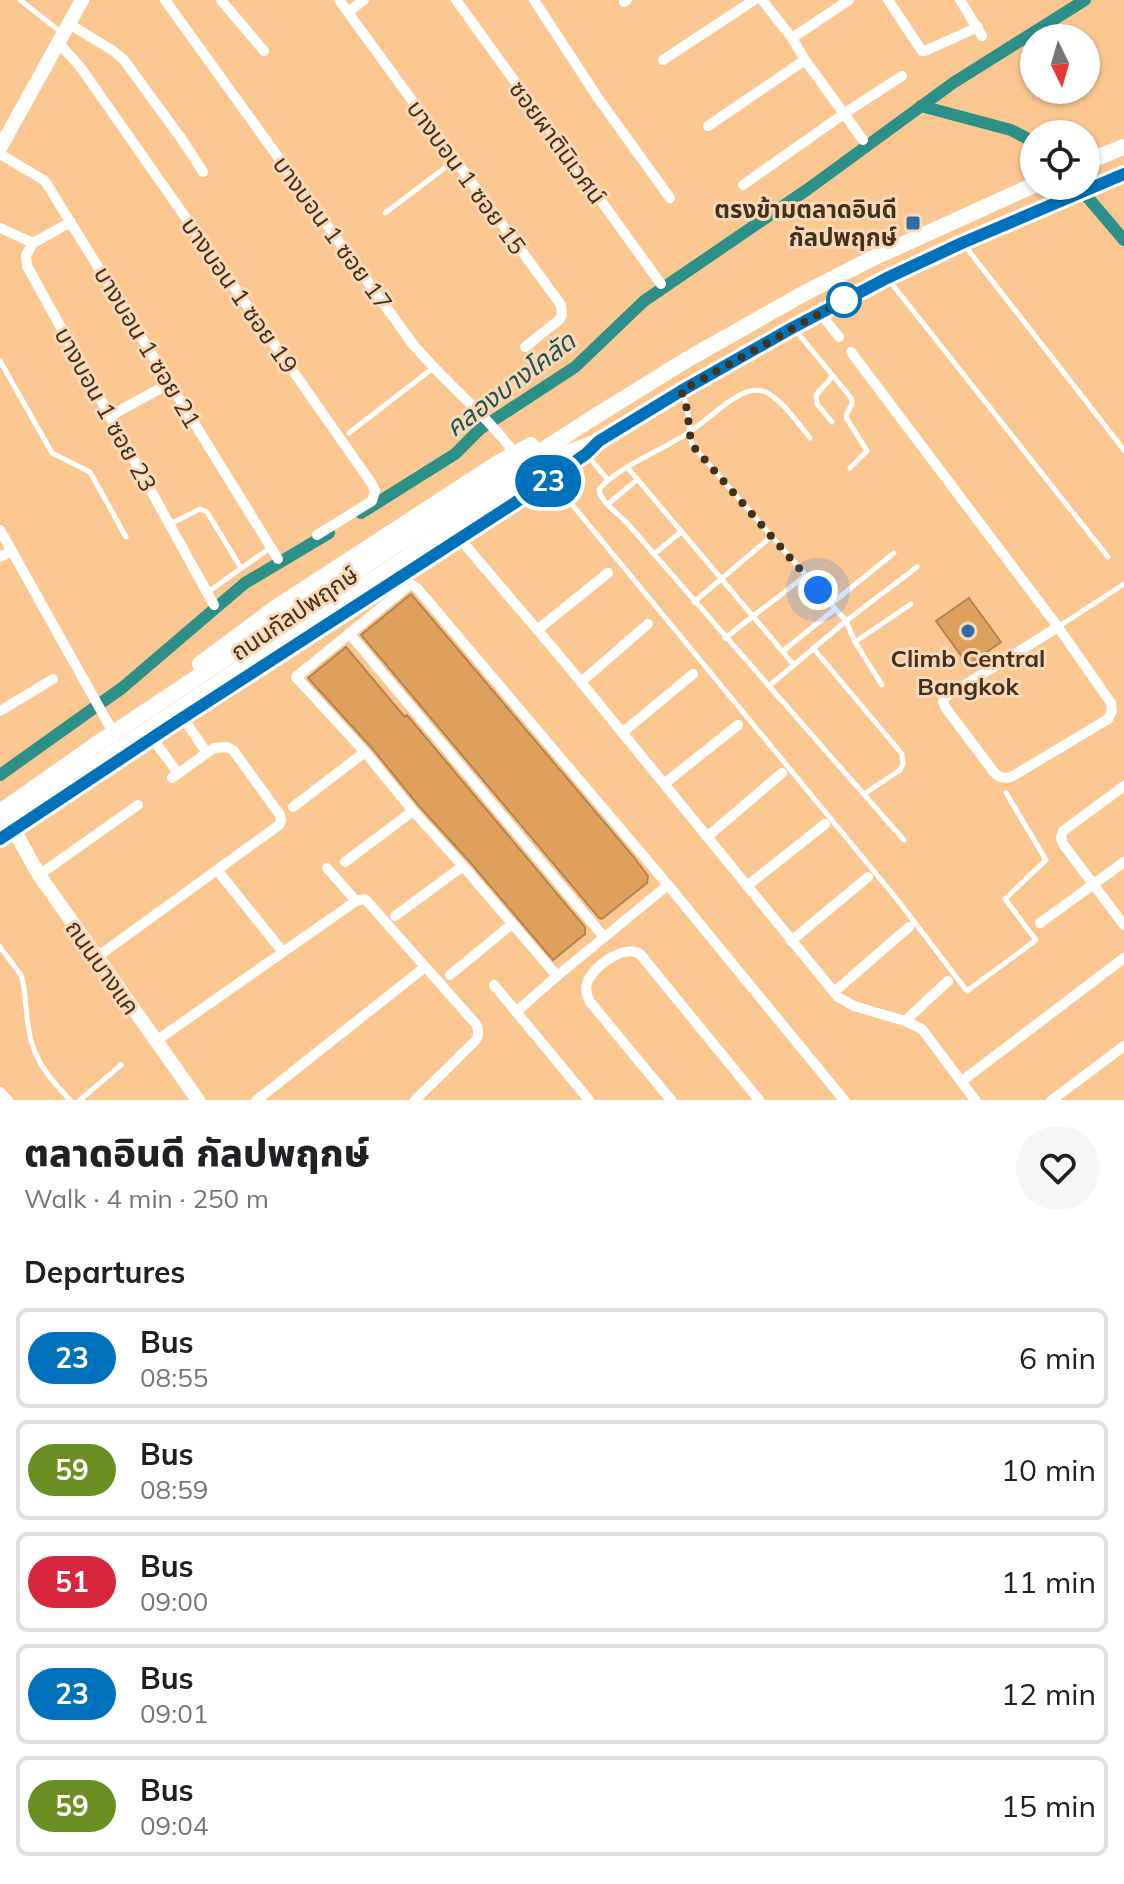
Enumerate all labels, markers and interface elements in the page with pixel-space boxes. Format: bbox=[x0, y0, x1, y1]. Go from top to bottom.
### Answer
north arrow bbox=[1020, 24, 1100, 104]
map controls bbox=[1020, 24, 1100, 200]
street label: ซอยผาตินิเวศน์ bbox=[503, 74, 613, 210]
street label: บางบอน 1 ซอย 15 bbox=[401, 94, 533, 260]
button: locate bbox=[1020, 120, 1100, 200]
street label: บางบอน 1 ซอย 17 bbox=[267, 150, 399, 316]
place label: ตรงข้ามตลาดอินดี กัลปพฤกษ์ bbox=[714, 194, 897, 252]
street label: บางบอน 1 ซอย 19 bbox=[175, 211, 305, 379]
marker: ตรงข้ามตลาดอินดี กัลปพฤกษ์ bbox=[904, 214, 922, 232]
street label: บางบอน 1 ซอย 21 bbox=[88, 261, 208, 433]
unlabelled marker bbox=[827, 283, 861, 317]
street label: บางบอน 1 ซอย 23 bbox=[48, 321, 164, 497]
water label: คลองบางโคลัด bbox=[438, 324, 582, 444]
line badge: 23 bbox=[512, 455, 584, 507]
text: 23 bbox=[531, 463, 565, 498]
street label: ถนนกัลปพฤกษ์ bbox=[225, 559, 363, 667]
your location bbox=[798, 570, 838, 610]
marker: Climb Central Bangkok bbox=[959, 622, 977, 640]
place label: Climb Central Bangkok bbox=[891, 643, 1045, 701]
street label: ถนนบางแค bbox=[59, 914, 147, 1020]
button: heart bbox=[1016, 1126, 1100, 1210]
text: ตลาดอินดี กัลปพฤกษ์ bbox=[24, 1128, 370, 1176]
text: Walk · 4 min · 250 m bbox=[24, 1182, 269, 1215]
text: Departures bbox=[24, 1253, 185, 1291]
text: Bus bbox=[140, 1323, 194, 1361]
text: 6 min bbox=[1019, 1339, 1096, 1377]
text: 23 bbox=[55, 1340, 89, 1375]
text: 08:55 bbox=[140, 1361, 208, 1394]
text: Bus bbox=[140, 1435, 194, 1473]
text: 10 min bbox=[1001, 1451, 1096, 1489]
text: 59 bbox=[55, 1452, 89, 1487]
text: 08:59 bbox=[140, 1473, 208, 1506]
text: Bus bbox=[140, 1547, 194, 1585]
text: 11 min bbox=[1001, 1563, 1096, 1601]
text: 51 bbox=[55, 1564, 89, 1599]
text: 09:00 bbox=[140, 1585, 208, 1618]
text: Bus bbox=[140, 1659, 194, 1697]
text: 12 min bbox=[1001, 1675, 1096, 1713]
text: 23 bbox=[55, 1676, 89, 1711]
text: 09:01 bbox=[140, 1697, 208, 1730]
text: Bus bbox=[140, 1771, 194, 1809]
text: 15 min bbox=[1001, 1787, 1096, 1825]
text: 59 bbox=[55, 1788, 89, 1823]
text: 09:04 bbox=[140, 1809, 208, 1842]

